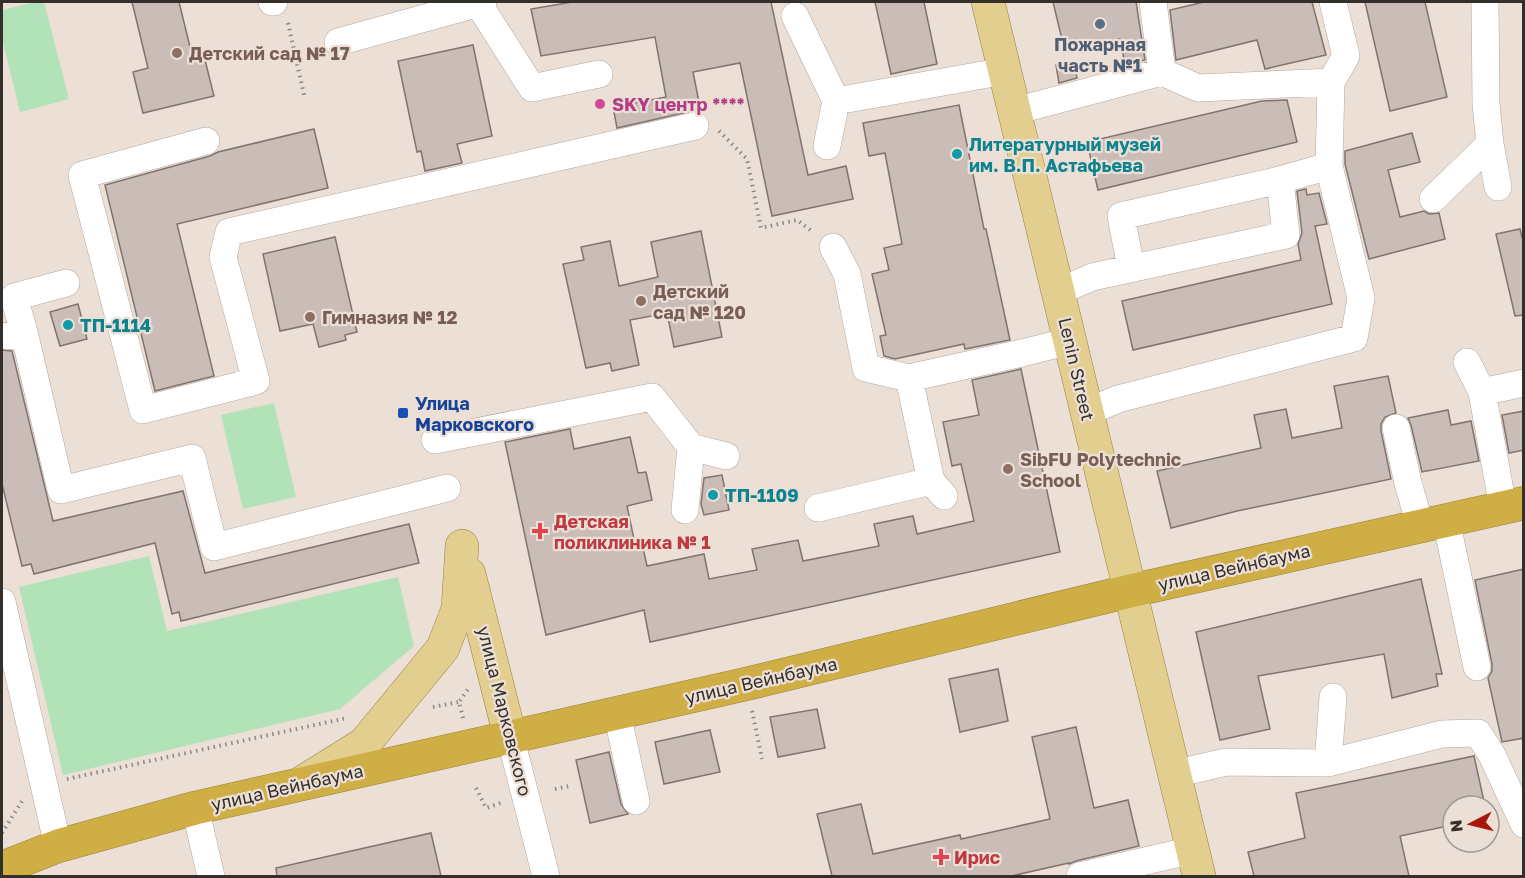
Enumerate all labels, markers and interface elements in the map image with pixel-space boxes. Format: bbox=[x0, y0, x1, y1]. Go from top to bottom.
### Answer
marker: Пожарная часть №1 bbox=[1093, 17, 1107, 31]
place label: Пожарная часть №1 bbox=[1054, 33, 1146, 76]
place label: Детский сад № 17 bbox=[189, 42, 350, 64]
marker: Детский сад № 17 bbox=[170, 46, 184, 60]
place label: SKY центр **** bbox=[612, 93, 745, 115]
marker: SKY центр **** bbox=[593, 97, 607, 111]
place label: Литературный музей им. В.П. Астафьева bbox=[969, 133, 1161, 176]
marker: Литературный музей им. В.П. Астафьева bbox=[950, 147, 964, 161]
place label: Детский сад № 120 bbox=[653, 280, 746, 323]
marker: Детский сад № 120 bbox=[634, 294, 648, 308]
place label: Гимназия № 12 bbox=[322, 306, 457, 328]
marker: Гимназия № 12 bbox=[303, 310, 317, 324]
place label: ТП-1114 bbox=[80, 314, 151, 336]
street label: Lenin Street bbox=[1054, 315, 1100, 423]
marker: ТП-1114 bbox=[61, 318, 75, 332]
place label: Улица Марковского bbox=[415, 392, 534, 435]
marker: Улица Марковского bbox=[396, 406, 410, 420]
place label: SibFU Polytechnic School bbox=[1020, 448, 1181, 491]
marker: SibFU Polytechnic School bbox=[1001, 462, 1015, 476]
place label: ТП-1109 bbox=[725, 484, 799, 506]
marker: ТП-1109 bbox=[706, 488, 720, 502]
place label: Детская поликлиника № 1 bbox=[554, 510, 710, 553]
marker: Детская поликлиника № 1 bbox=[531, 522, 549, 540]
street label: улица Вейнбаума bbox=[1156, 539, 1312, 595]
street label: улица Марковского bbox=[473, 624, 537, 798]
street label: улица Вейнбаума bbox=[683, 652, 839, 708]
street label: улица Вейнбаума bbox=[209, 759, 365, 815]
north arrow bbox=[1441, 794, 1501, 854]
text: N bbox=[1445, 819, 1467, 833]
place label: Ирис bbox=[954, 846, 1000, 868]
marker: Ирис bbox=[932, 848, 950, 866]

